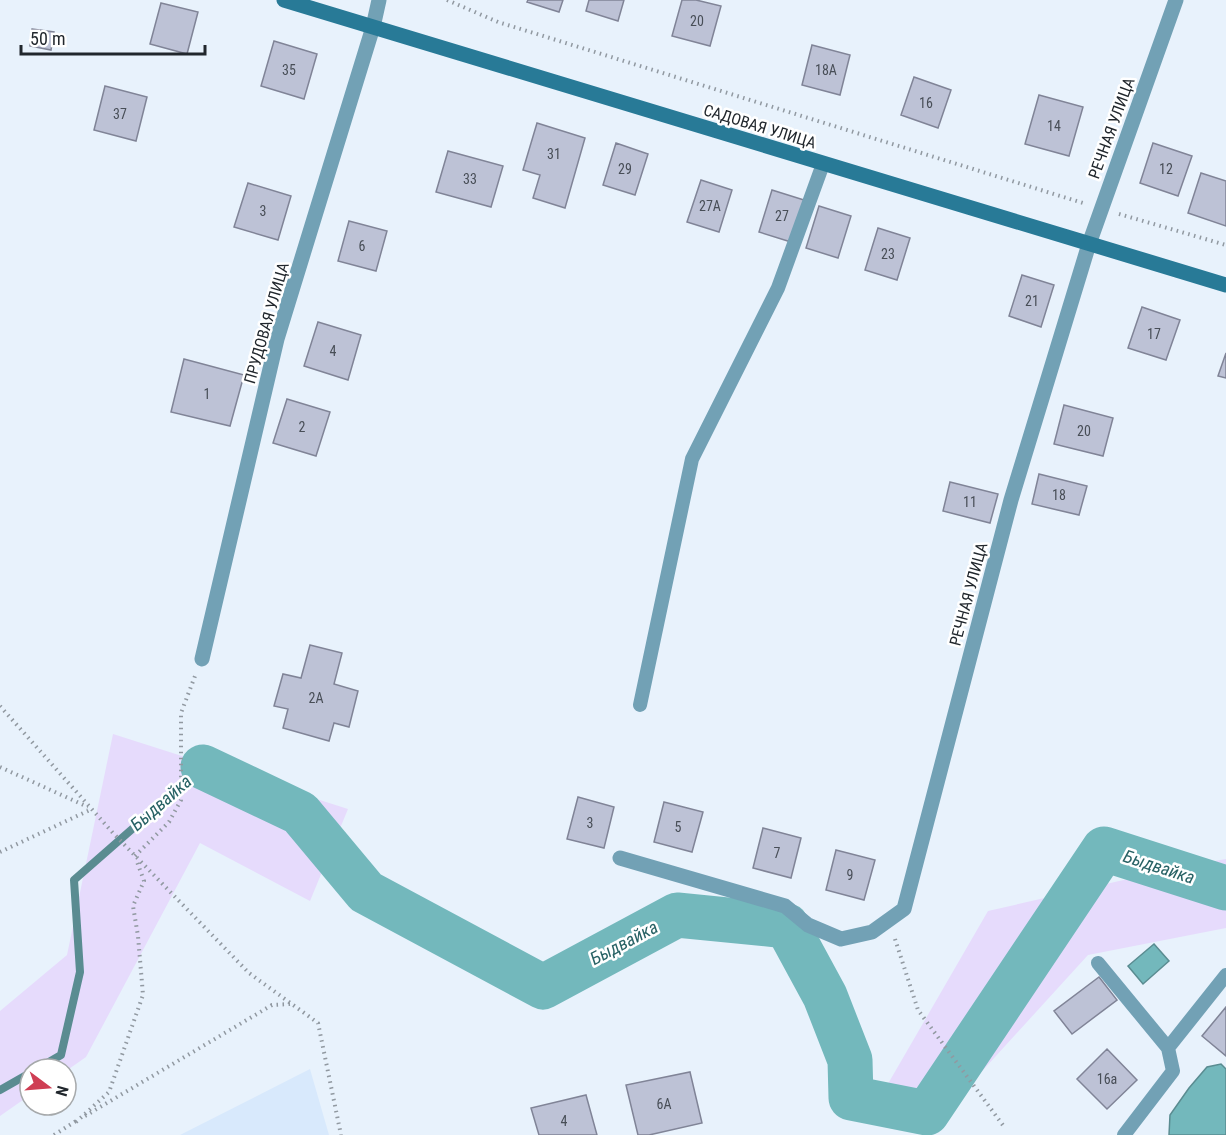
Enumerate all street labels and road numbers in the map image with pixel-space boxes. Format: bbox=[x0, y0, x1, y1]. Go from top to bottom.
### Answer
street label: РЕЧНАЯ УЛИЦА bbox=[1084, 75, 1139, 181]
street label: САДОВАЯ УЛИЦА bbox=[701, 100, 818, 153]
street label: ПРУДОВАЯ УЛИЦА bbox=[240, 260, 293, 386]
street label: РЕЧНАЯ УЛИЦА bbox=[946, 540, 991, 648]

